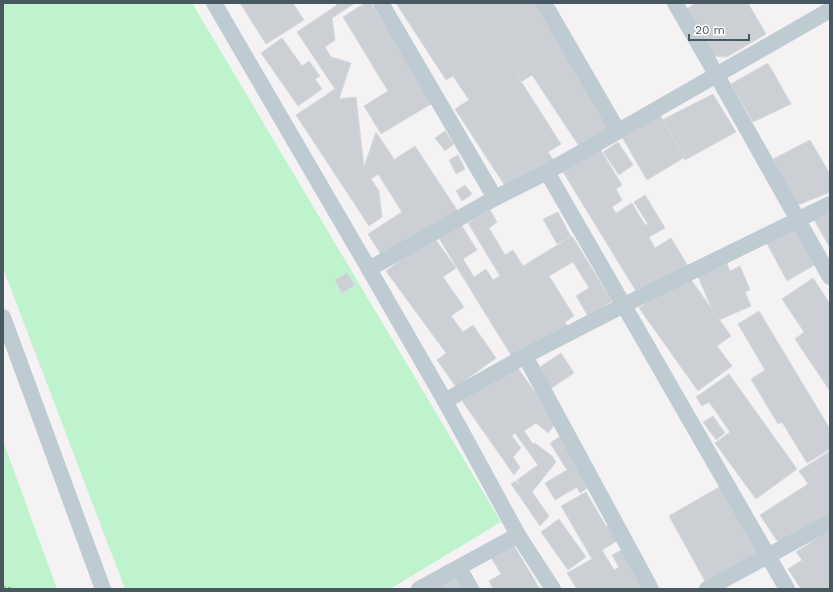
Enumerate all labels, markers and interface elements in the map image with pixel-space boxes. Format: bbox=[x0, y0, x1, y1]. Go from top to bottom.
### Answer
scale bar bbox=[689, 16, 749, 42]
text: 20 m bbox=[695, 23, 725, 37]

